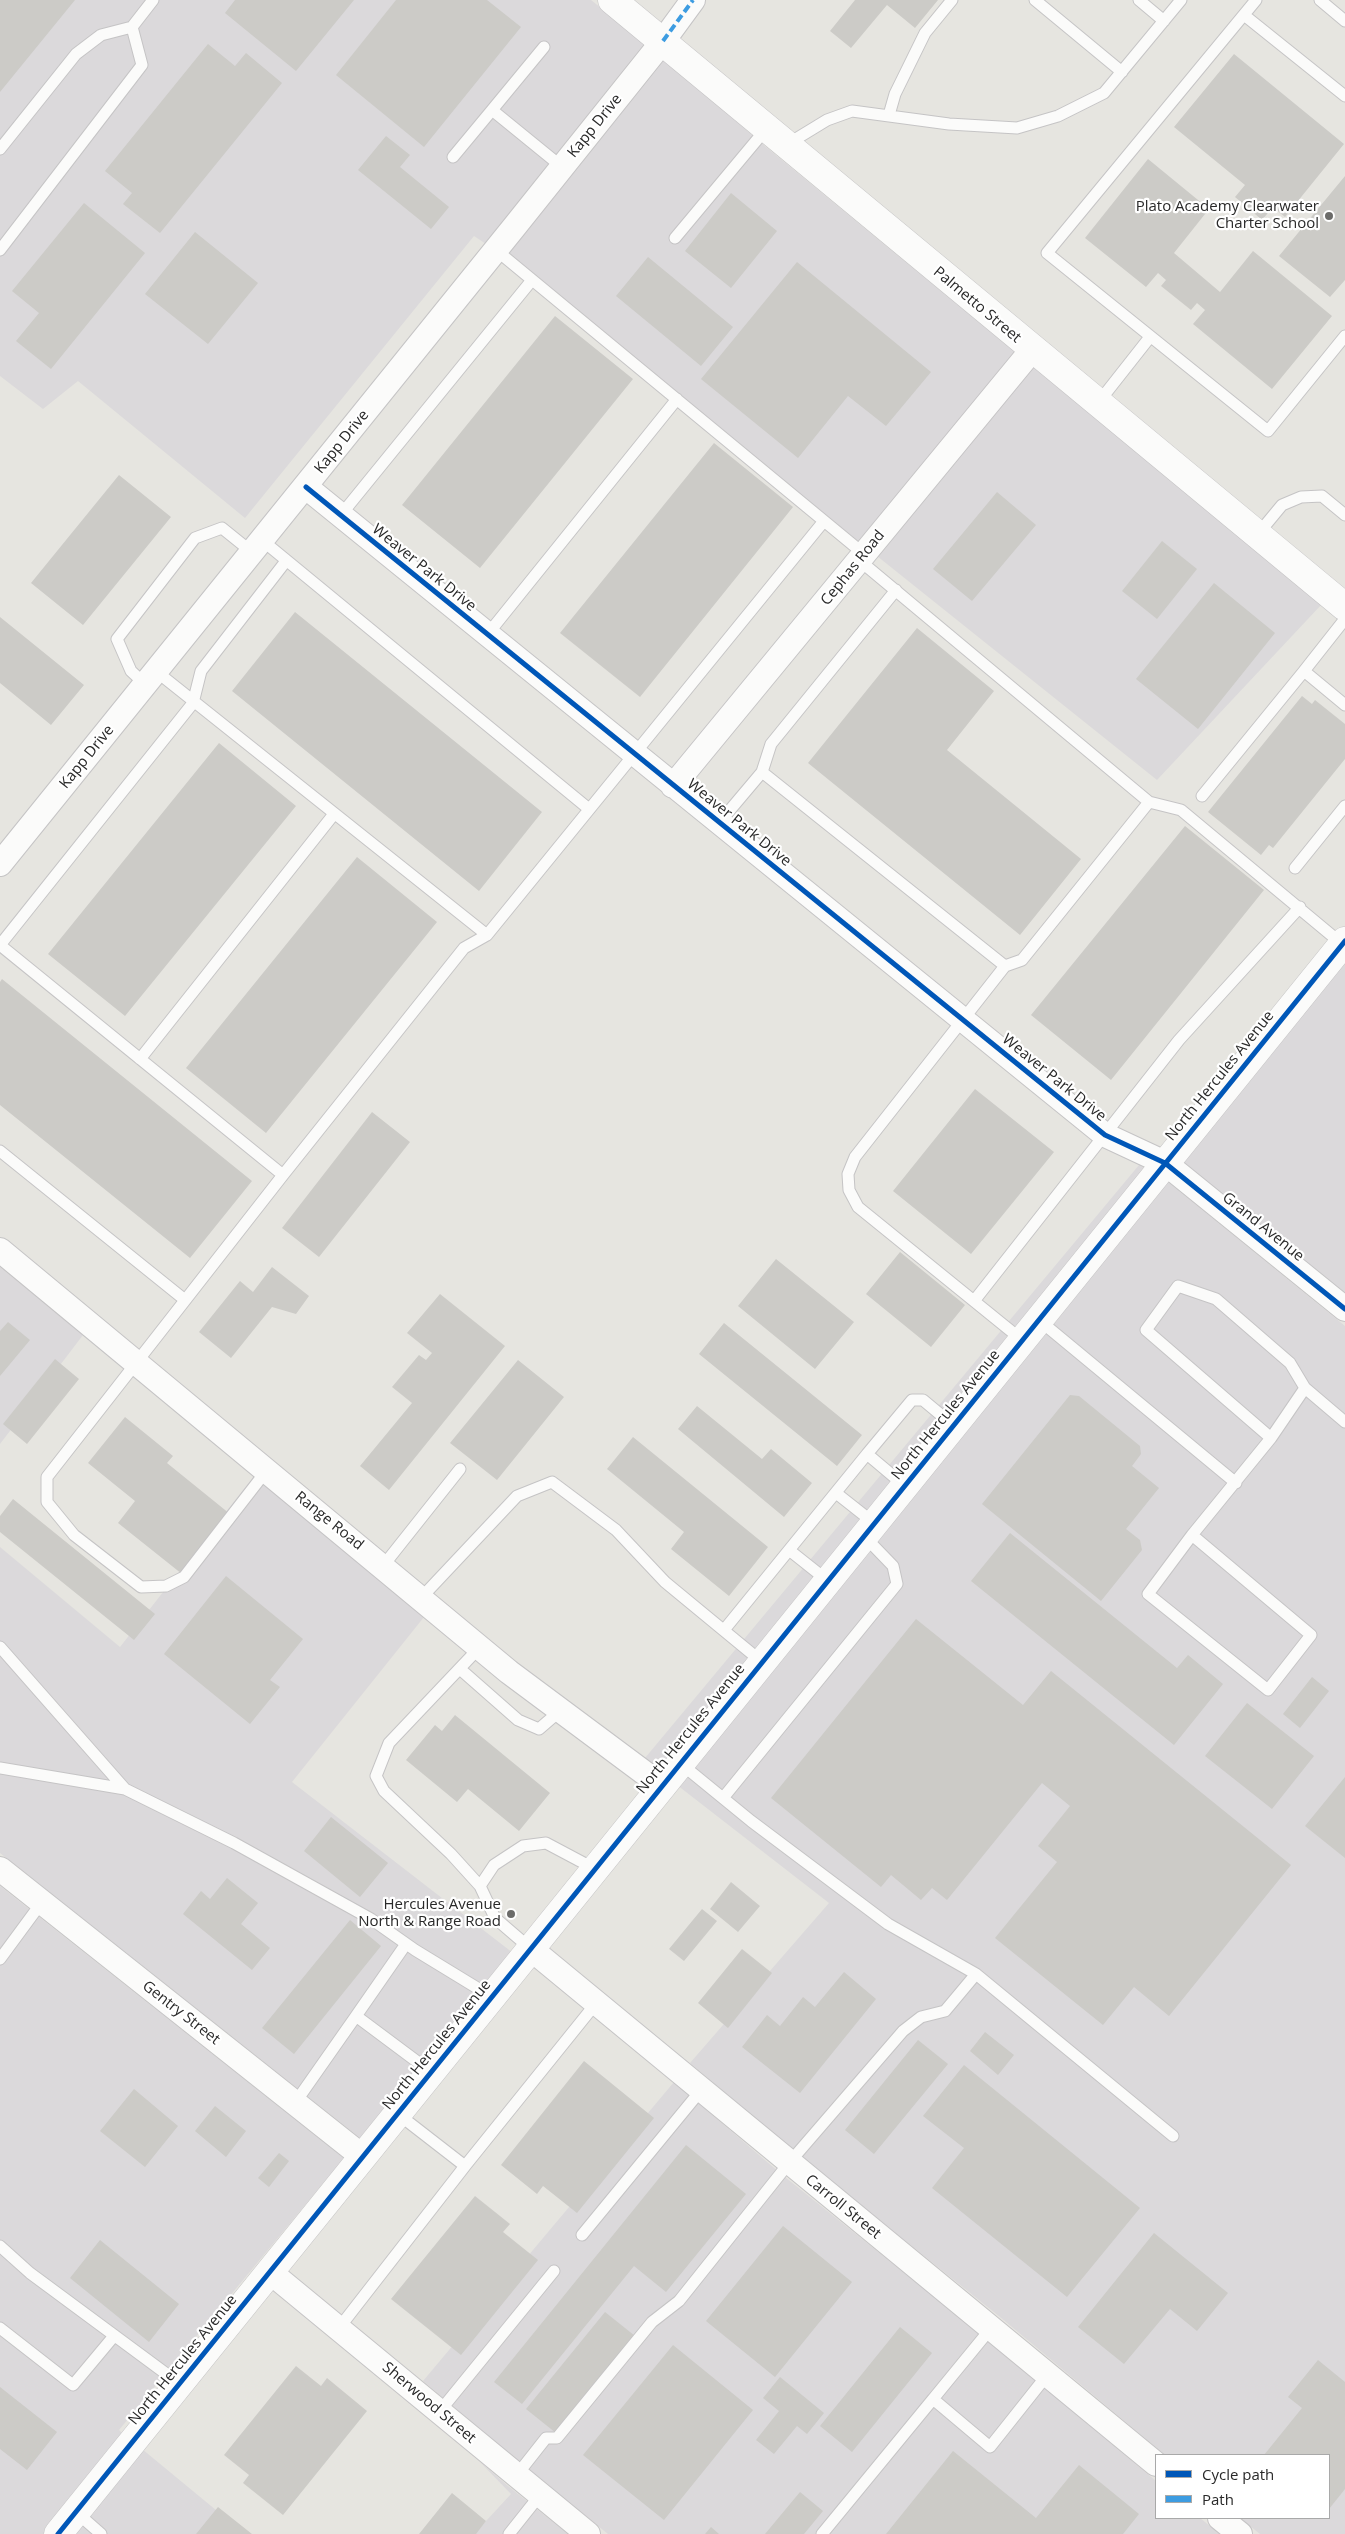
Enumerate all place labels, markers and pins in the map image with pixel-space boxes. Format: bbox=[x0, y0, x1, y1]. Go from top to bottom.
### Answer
place label: Plato Academy Clearwater Charter School bbox=[1136, 198, 1319, 233]
marker: Plato Academy Clearwater Charter School bbox=[1323, 210, 1335, 222]
place label: Hercules Avenue North & Range Road bbox=[358, 1896, 501, 1931]
marker: Hercules Avenue North & Range Road bbox=[505, 1908, 517, 1920]

